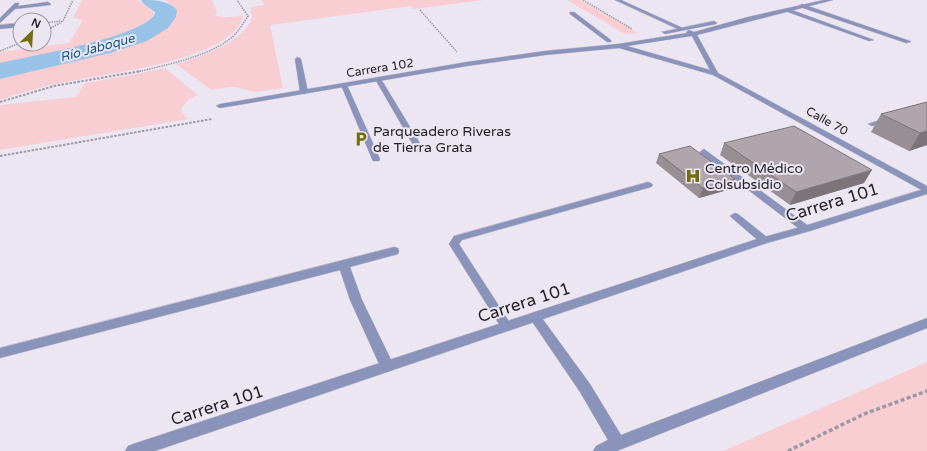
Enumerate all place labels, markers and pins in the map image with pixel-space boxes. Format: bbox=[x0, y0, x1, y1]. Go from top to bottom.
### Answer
place label: Parqueadero Riveras de Tierra Grata bbox=[373, 123, 511, 156]
parking icon: Parqueadero Riveras de Tierra Grata bbox=[352, 130, 370, 148]
place label: Centro Médico Colsubsidio bbox=[705, 160, 803, 193]
hospital icon: Centro Médico Colsubsidio bbox=[684, 167, 702, 185]

